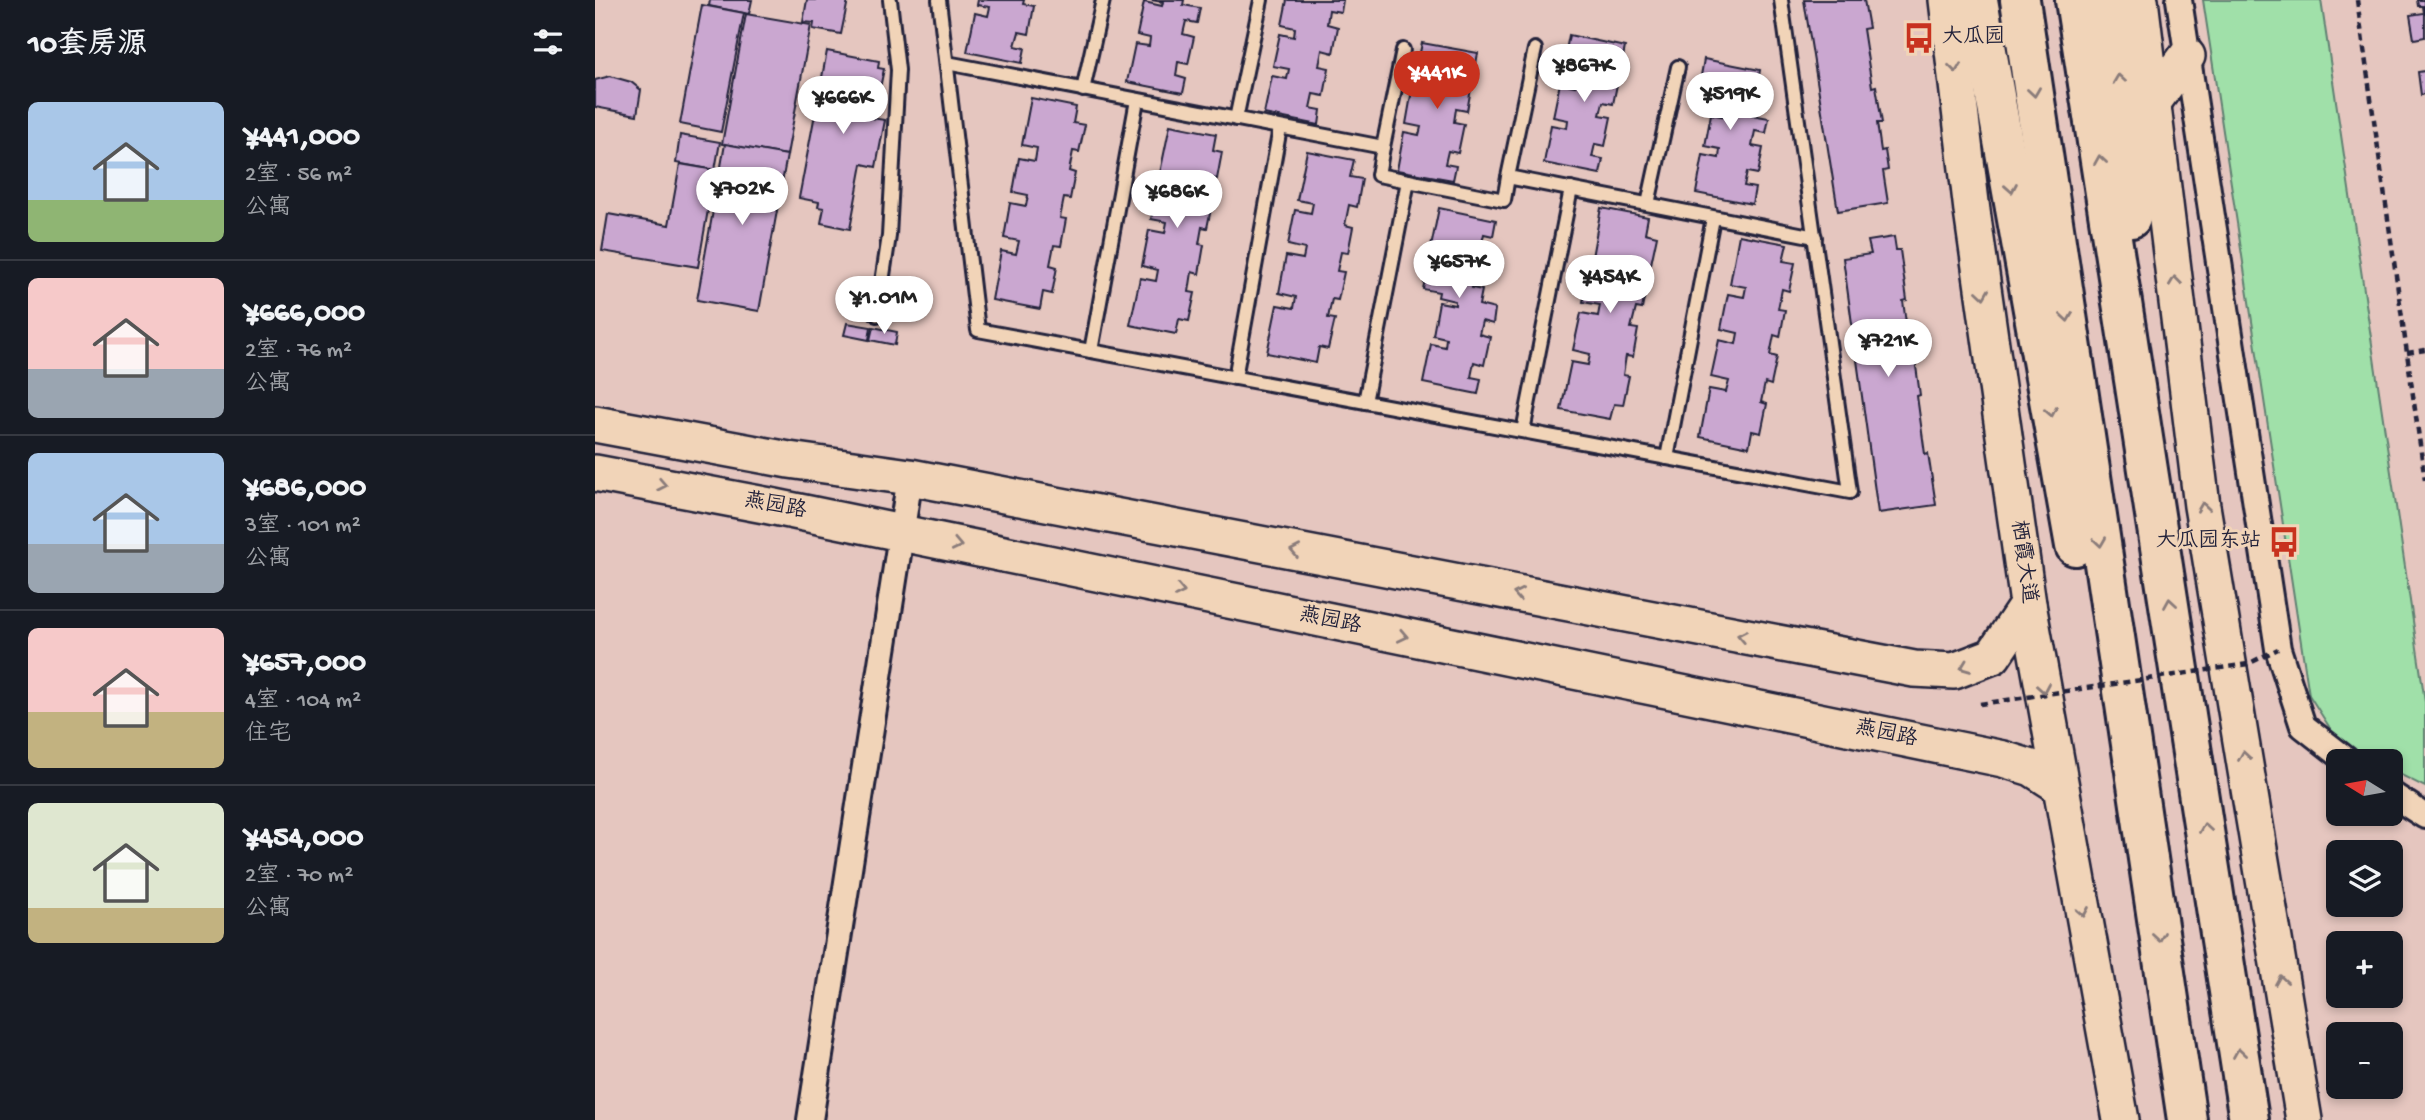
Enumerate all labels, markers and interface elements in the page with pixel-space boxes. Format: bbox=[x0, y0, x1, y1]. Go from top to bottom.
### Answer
bus stop icon: 大瓜园 bbox=[1902, 21, 1936, 55]
icon: filters bbox=[529, 23, 567, 61]
place label: 大瓜园 bbox=[1942, 25, 2005, 51]
text: 10套房源 bbox=[28, 29, 147, 64]
pin: ¥867K bbox=[1535, 44, 1633, 104]
pin: ¥441K bbox=[1388, 52, 1486, 111]
text: ¥867K bbox=[1554, 53, 1614, 80]
text: ¥441K bbox=[1410, 60, 1464, 87]
one-way arrow bbox=[1948, 62, 1963, 74]
pin: ¥519K bbox=[1681, 72, 1779, 132]
one-way arrow bbox=[2112, 73, 2127, 85]
pin: ¥666K bbox=[794, 76, 892, 136]
text: ¥519K bbox=[1702, 81, 1758, 108]
text: ¥666K bbox=[814, 85, 872, 112]
one-way arrow bbox=[2026, 86, 2041, 98]
text: ¥441,000 bbox=[245, 121, 360, 156]
icon: home bbox=[84, 130, 168, 214]
one-way arrow bbox=[2093, 154, 2108, 166]
text: 2室 · 56 m² bbox=[245, 162, 352, 189]
pin: ¥702K bbox=[693, 168, 791, 227]
pin: ¥686K bbox=[1128, 170, 1226, 230]
text: ¥702K bbox=[712, 176, 772, 203]
text: ¥686K bbox=[1147, 179, 1207, 206]
one-way arrow bbox=[2003, 182, 2018, 194]
text: 公寓 bbox=[245, 195, 291, 222]
pin: ¥657K bbox=[1410, 240, 1508, 300]
text: ¥657K bbox=[1429, 249, 1489, 276]
pin: ¥454K bbox=[1561, 256, 1659, 315]
text: ¥454K bbox=[1581, 264, 1639, 291]
one-way arrow bbox=[2168, 275, 2183, 287]
pin: ¥1.01M bbox=[827, 276, 941, 336]
text: ¥1.01M bbox=[851, 285, 917, 312]
one-way arrow bbox=[1976, 288, 1991, 299]
text: ¥666,000 bbox=[245, 297, 365, 332]
icon: home bbox=[84, 306, 168, 390]
one-way arrow bbox=[2059, 311, 2074, 323]
pin: ¥721K bbox=[1839, 320, 1937, 379]
text: ¥721K bbox=[1860, 328, 1916, 355]
text: 2室 · 76 m² bbox=[245, 338, 352, 365]
text: 公寓 bbox=[245, 371, 291, 398]
one-way arrow bbox=[2043, 406, 2058, 418]
text: ¥686,000 bbox=[245, 472, 366, 507]
one-way arrow bbox=[656, 477, 668, 492]
icon: home bbox=[84, 481, 168, 565]
street label: 燕园路 bbox=[742, 487, 809, 525]
one-way arrow bbox=[2195, 501, 2210, 513]
text: 3室 · 101 m² bbox=[245, 513, 361, 540]
street label: 栖霞大道 bbox=[2004, 518, 2042, 605]
bus stop icon: 大瓜园东站 bbox=[2267, 525, 2301, 559]
place label: 大瓜园东站 bbox=[2156, 528, 2261, 555]
one-way arrow bbox=[2092, 536, 2107, 548]
one-way arrow bbox=[951, 537, 963, 552]
one-way arrow bbox=[1289, 544, 1301, 559]
text: 公寓 bbox=[245, 546, 291, 573]
one-way arrow bbox=[1174, 582, 1186, 597]
one-way arrow bbox=[1512, 587, 1524, 602]
one-way arrow bbox=[2163, 597, 2178, 609]
street label: 燕园路 bbox=[1297, 601, 1364, 641]
one-way arrow bbox=[1397, 628, 1409, 643]
one-way arrow bbox=[1736, 630, 1748, 645]
text: ¥657,000 bbox=[245, 647, 366, 682]
icon: home bbox=[84, 656, 168, 740]
one-way arrow bbox=[1960, 659, 1972, 673]
one-way arrow bbox=[2035, 682, 2050, 694]
text: 4室 · 104 m² bbox=[245, 688, 361, 715]
street label: 燕园路 bbox=[1853, 714, 1920, 754]
text: 住宅 bbox=[245, 721, 291, 748]
north arrow bbox=[2326, 749, 2403, 826]
map controls bbox=[2326, 749, 2403, 1099]
one-way arrow bbox=[2237, 750, 2252, 762]
text: ¥454,000 bbox=[245, 822, 364, 857]
one-way arrow bbox=[2197, 822, 2212, 834]
icon: home bbox=[84, 831, 168, 915]
button: layers bbox=[2326, 840, 2403, 917]
text: 2室 · 70 m² bbox=[245, 863, 353, 890]
text: 公寓 bbox=[245, 896, 291, 923]
one-way arrow bbox=[2075, 906, 2090, 918]
one-way arrow bbox=[2151, 931, 2166, 942]
button: + bbox=[2326, 931, 2403, 1008]
one-way arrow bbox=[2274, 974, 2289, 986]
button: − bbox=[2326, 1022, 2403, 1099]
one-way arrow bbox=[2232, 1047, 2247, 1058]

